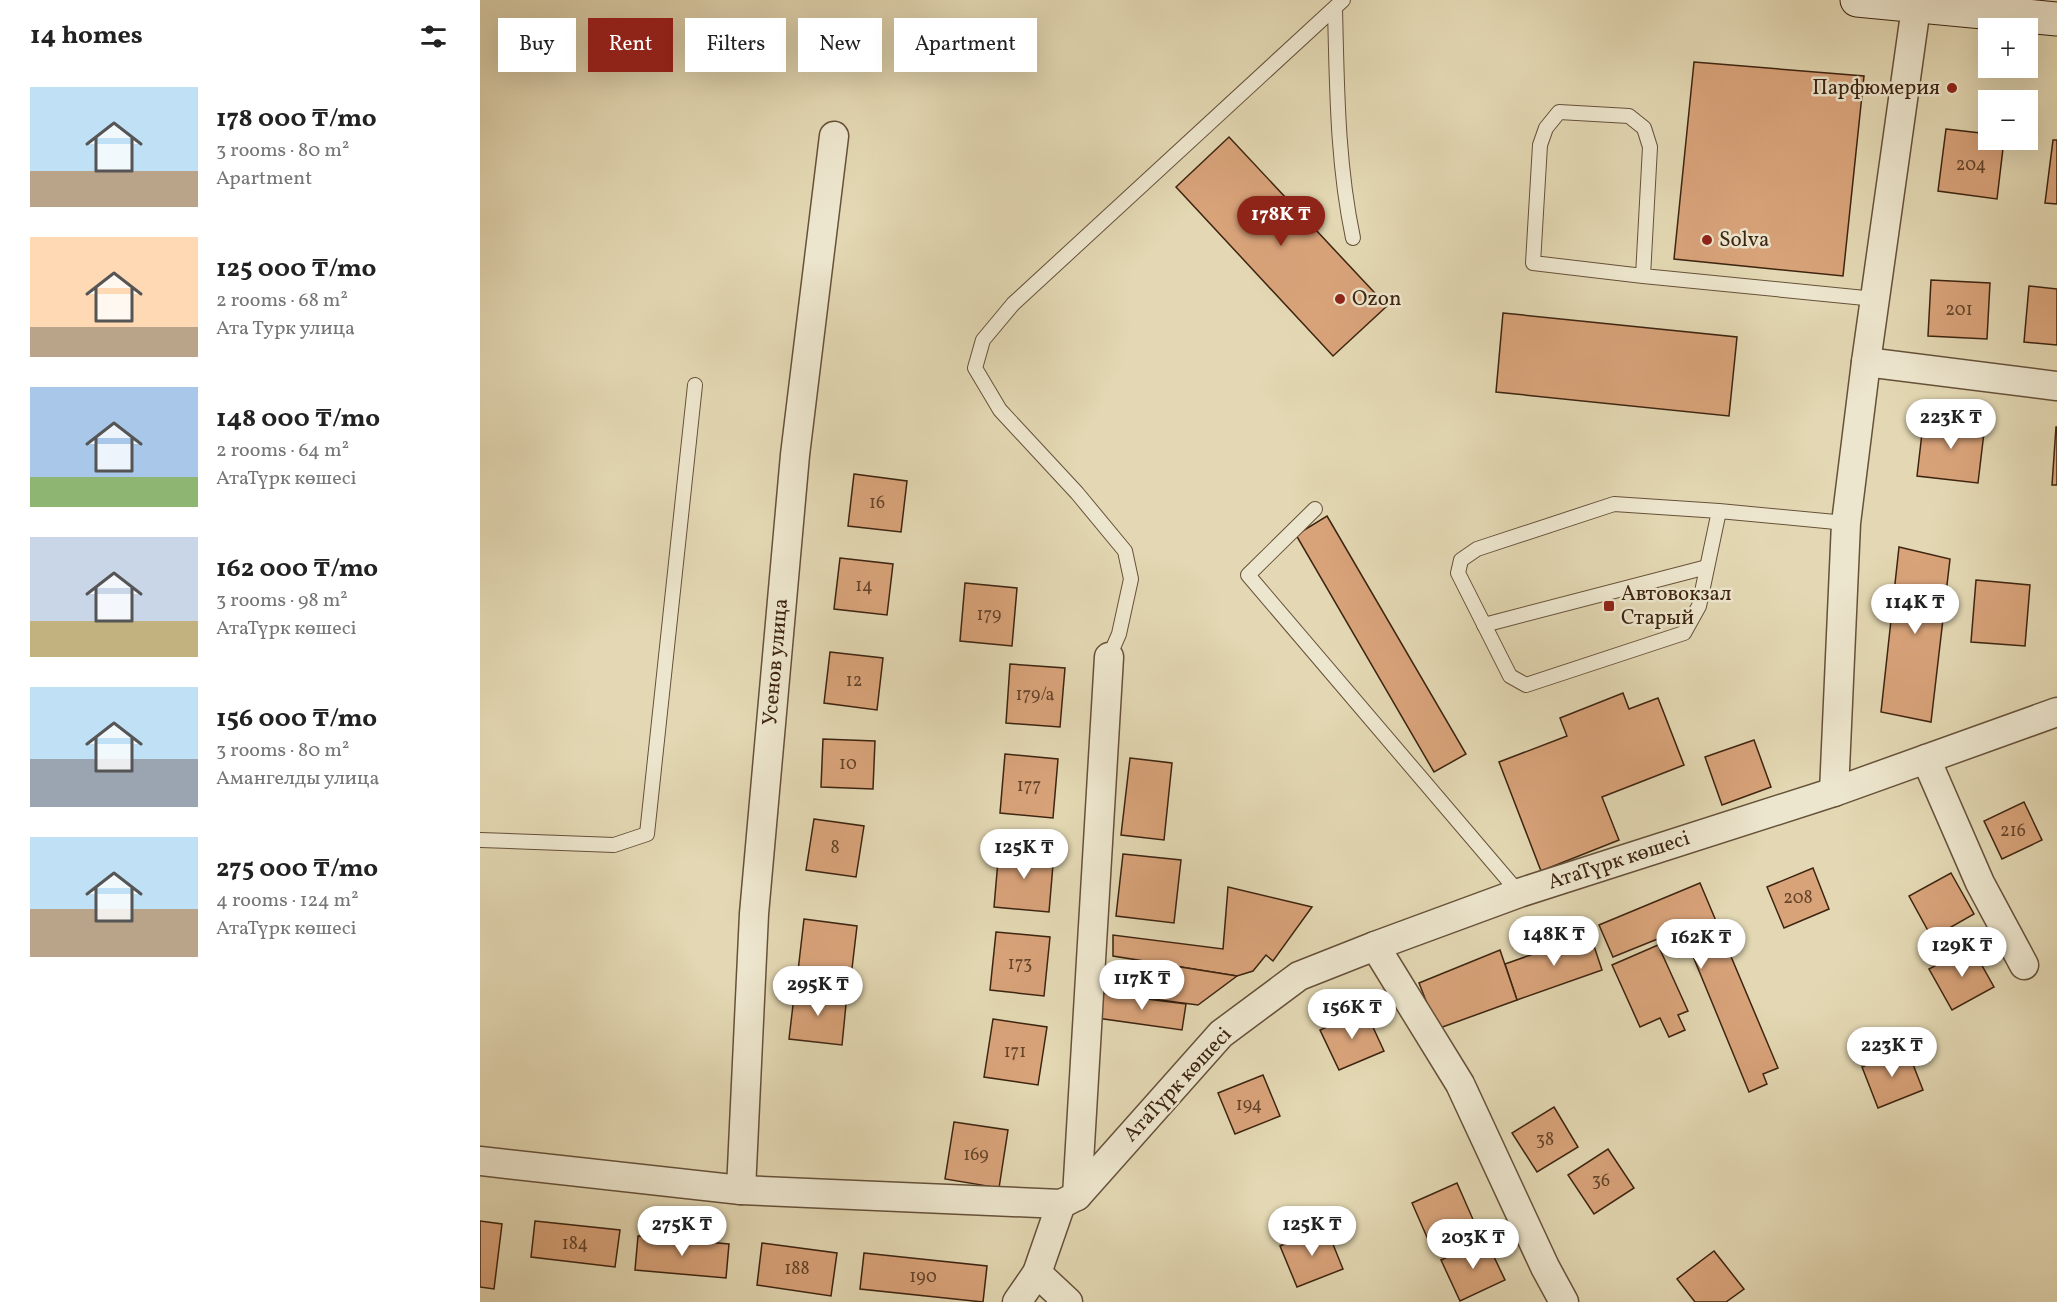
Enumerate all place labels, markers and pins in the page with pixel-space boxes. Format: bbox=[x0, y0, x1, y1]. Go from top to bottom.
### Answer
place label: Парфюмерия bbox=[1812, 74, 1940, 103]
marker: Парфюмерия bbox=[1945, 81, 1959, 95]
pin: 178K ₸ bbox=[1232, 196, 1330, 247]
place label: Solva bbox=[1719, 226, 1769, 255]
marker: Solva bbox=[1700, 233, 1714, 247]
place label: Ozon bbox=[1352, 285, 1402, 314]
marker: Ozon bbox=[1333, 292, 1347, 306]
pin: 223K ₸ bbox=[1902, 399, 2000, 450]
place label: Автовокзал Старый bbox=[1621, 580, 1731, 633]
pin: 114K ₸ bbox=[1866, 584, 1964, 635]
marker: Автовокзал Старый bbox=[1602, 599, 1616, 613]
pin: 125K ₸ bbox=[975, 829, 1073, 880]
pin: 148K ₸ bbox=[1505, 916, 1603, 967]
pin: 162K ₸ bbox=[1652, 919, 1750, 970]
pin: 129K ₸ bbox=[1913, 927, 2011, 978]
pin: 117K ₸ bbox=[1093, 960, 1191, 1011]
pin: 295K ₸ bbox=[769, 966, 867, 1017]
pin: 156K ₸ bbox=[1303, 989, 1401, 1040]
pin: 223K ₸ bbox=[1843, 1027, 1941, 1078]
pin: 275K ₸ bbox=[633, 1206, 731, 1257]
pin: 125K ₸ bbox=[1263, 1206, 1361, 1257]
pin: 203K ₸ bbox=[1424, 1219, 1522, 1270]

